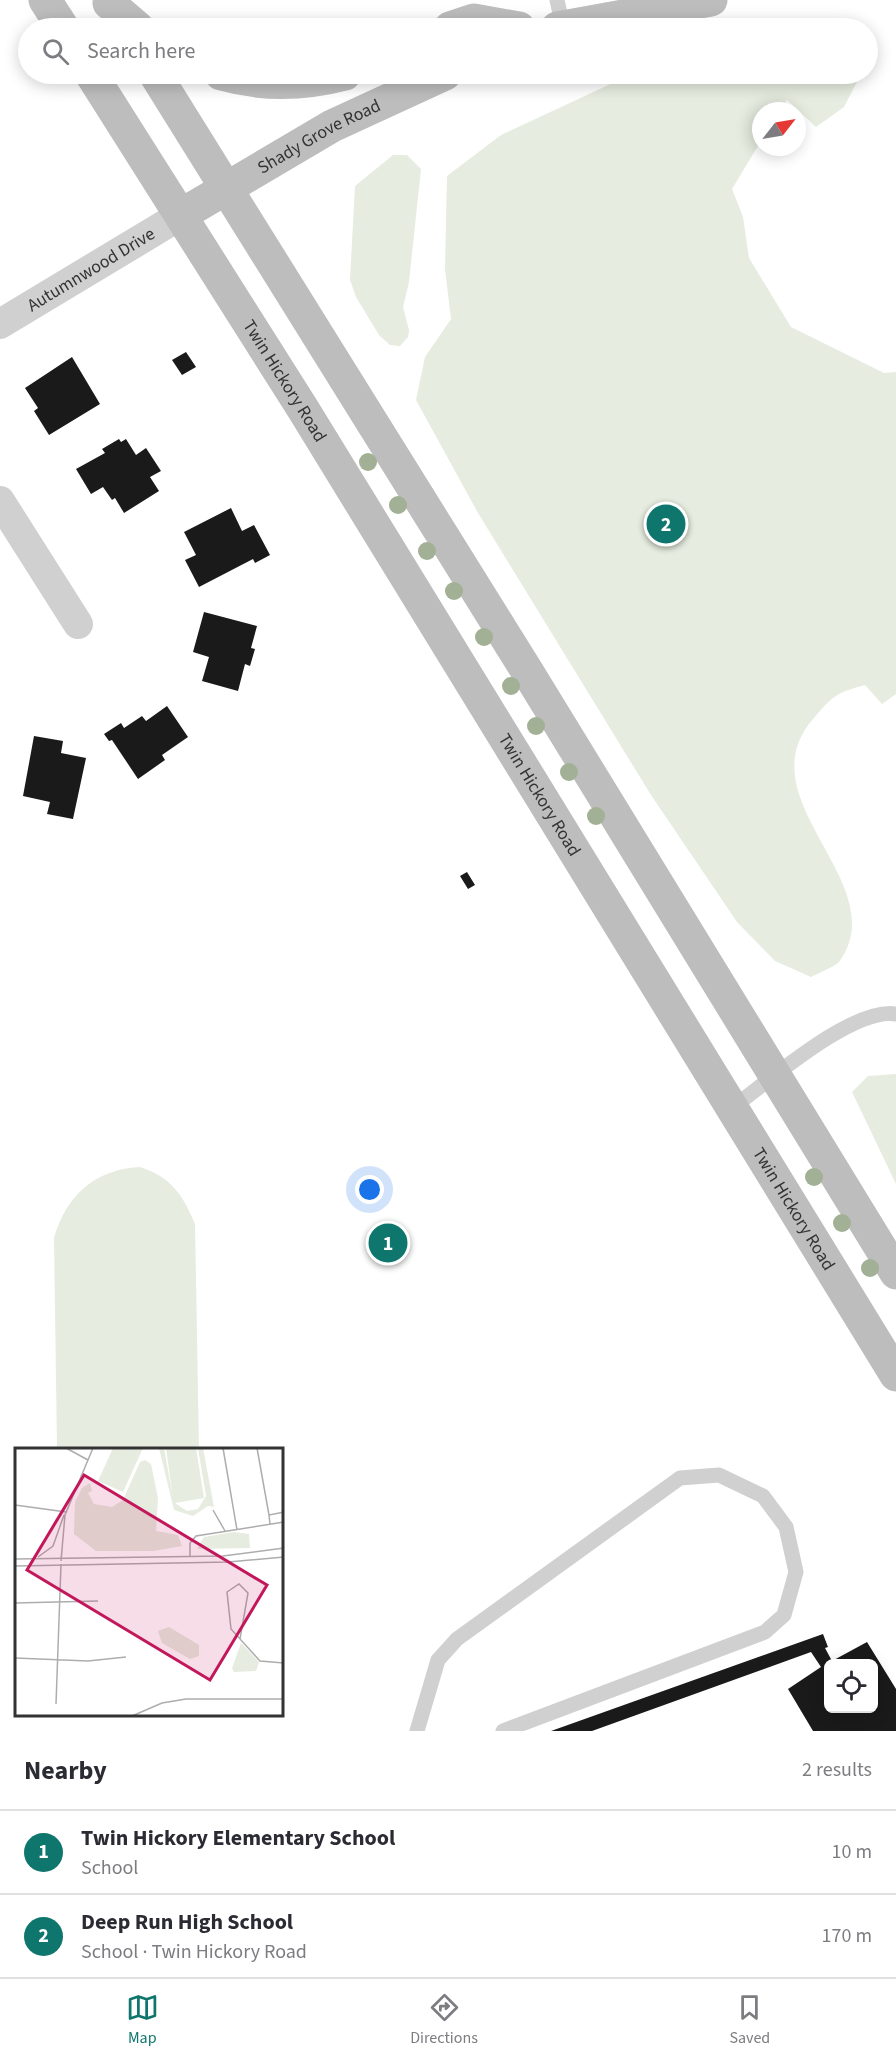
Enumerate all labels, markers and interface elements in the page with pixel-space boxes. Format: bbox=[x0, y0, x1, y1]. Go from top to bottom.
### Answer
search box bbox=[18, 18, 878, 84]
icon: search bbox=[39, 35, 72, 68]
text: Search here bbox=[87, 35, 195, 67]
street label: Shady Grove Road bbox=[253, 93, 385, 180]
north arrow bbox=[752, 102, 806, 156]
street label: Autumnwood Drive bbox=[22, 221, 160, 317]
street label: Twin Hickory Road bbox=[237, 315, 333, 447]
pin: 2 bbox=[646, 502, 686, 546]
street label: Twin Hickory Road bbox=[492, 728, 587, 861]
street label: Twin Hickory Road bbox=[747, 1143, 841, 1275]
your location bbox=[355, 1175, 384, 1204]
pin: 1 bbox=[368, 1220, 408, 1266]
inset map bbox=[15, 1448, 284, 1716]
map controls bbox=[824, 1659, 878, 1713]
button: locate bbox=[824, 1659, 878, 1713]
text: Nearby bbox=[24, 1752, 107, 1789]
text: 2 results bbox=[802, 1756, 872, 1784]
text: Twin Hickory Elementary School bbox=[81, 1822, 395, 1854]
text: 1 bbox=[38, 1838, 49, 1866]
text: 10 m bbox=[832, 1838, 872, 1866]
text: School bbox=[81, 1854, 138, 1882]
text: Deep Run High School bbox=[81, 1906, 293, 1938]
text: 2 bbox=[38, 1922, 49, 1950]
text: 170 m bbox=[822, 1922, 872, 1950]
text: School · Twin Hickory Road bbox=[81, 1938, 307, 1966]
tab: Map bbox=[126, 1991, 159, 2049]
tab: Directions bbox=[410, 1991, 478, 2049]
tab: Saved bbox=[729, 1991, 770, 2049]

